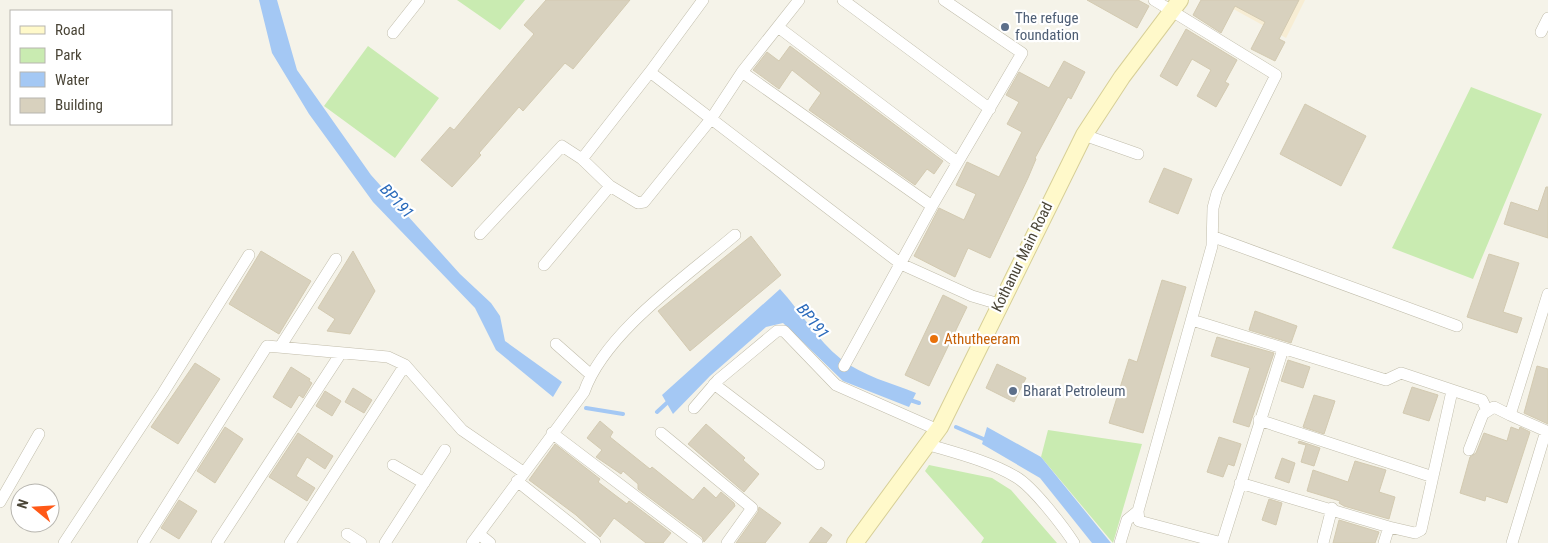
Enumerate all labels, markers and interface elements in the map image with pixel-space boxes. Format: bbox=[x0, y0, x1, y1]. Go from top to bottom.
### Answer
place label: The refuge foundation bbox=[1015, 9, 1079, 44]
legend bbox=[10, 10, 172, 125]
text: Road bbox=[55, 21, 85, 39]
marker: The refuge foundation bbox=[999, 21, 1011, 33]
text: Park bbox=[55, 46, 82, 64]
text: Water bbox=[55, 71, 90, 89]
text: Building bbox=[55, 96, 103, 114]
water label: BP191 bbox=[376, 180, 418, 222]
street label: Kothanur Main Road bbox=[988, 199, 1056, 315]
water label: BP191 bbox=[793, 299, 833, 343]
place label: Athutheeram bbox=[944, 330, 1020, 348]
marker: Athutheeram bbox=[928, 333, 940, 345]
place label: Bharat Petroleum bbox=[1023, 382, 1126, 400]
marker: Bharat Petroleum bbox=[1007, 385, 1019, 397]
north arrow bbox=[10, 483, 60, 533]
text: N bbox=[14, 497, 32, 511]

